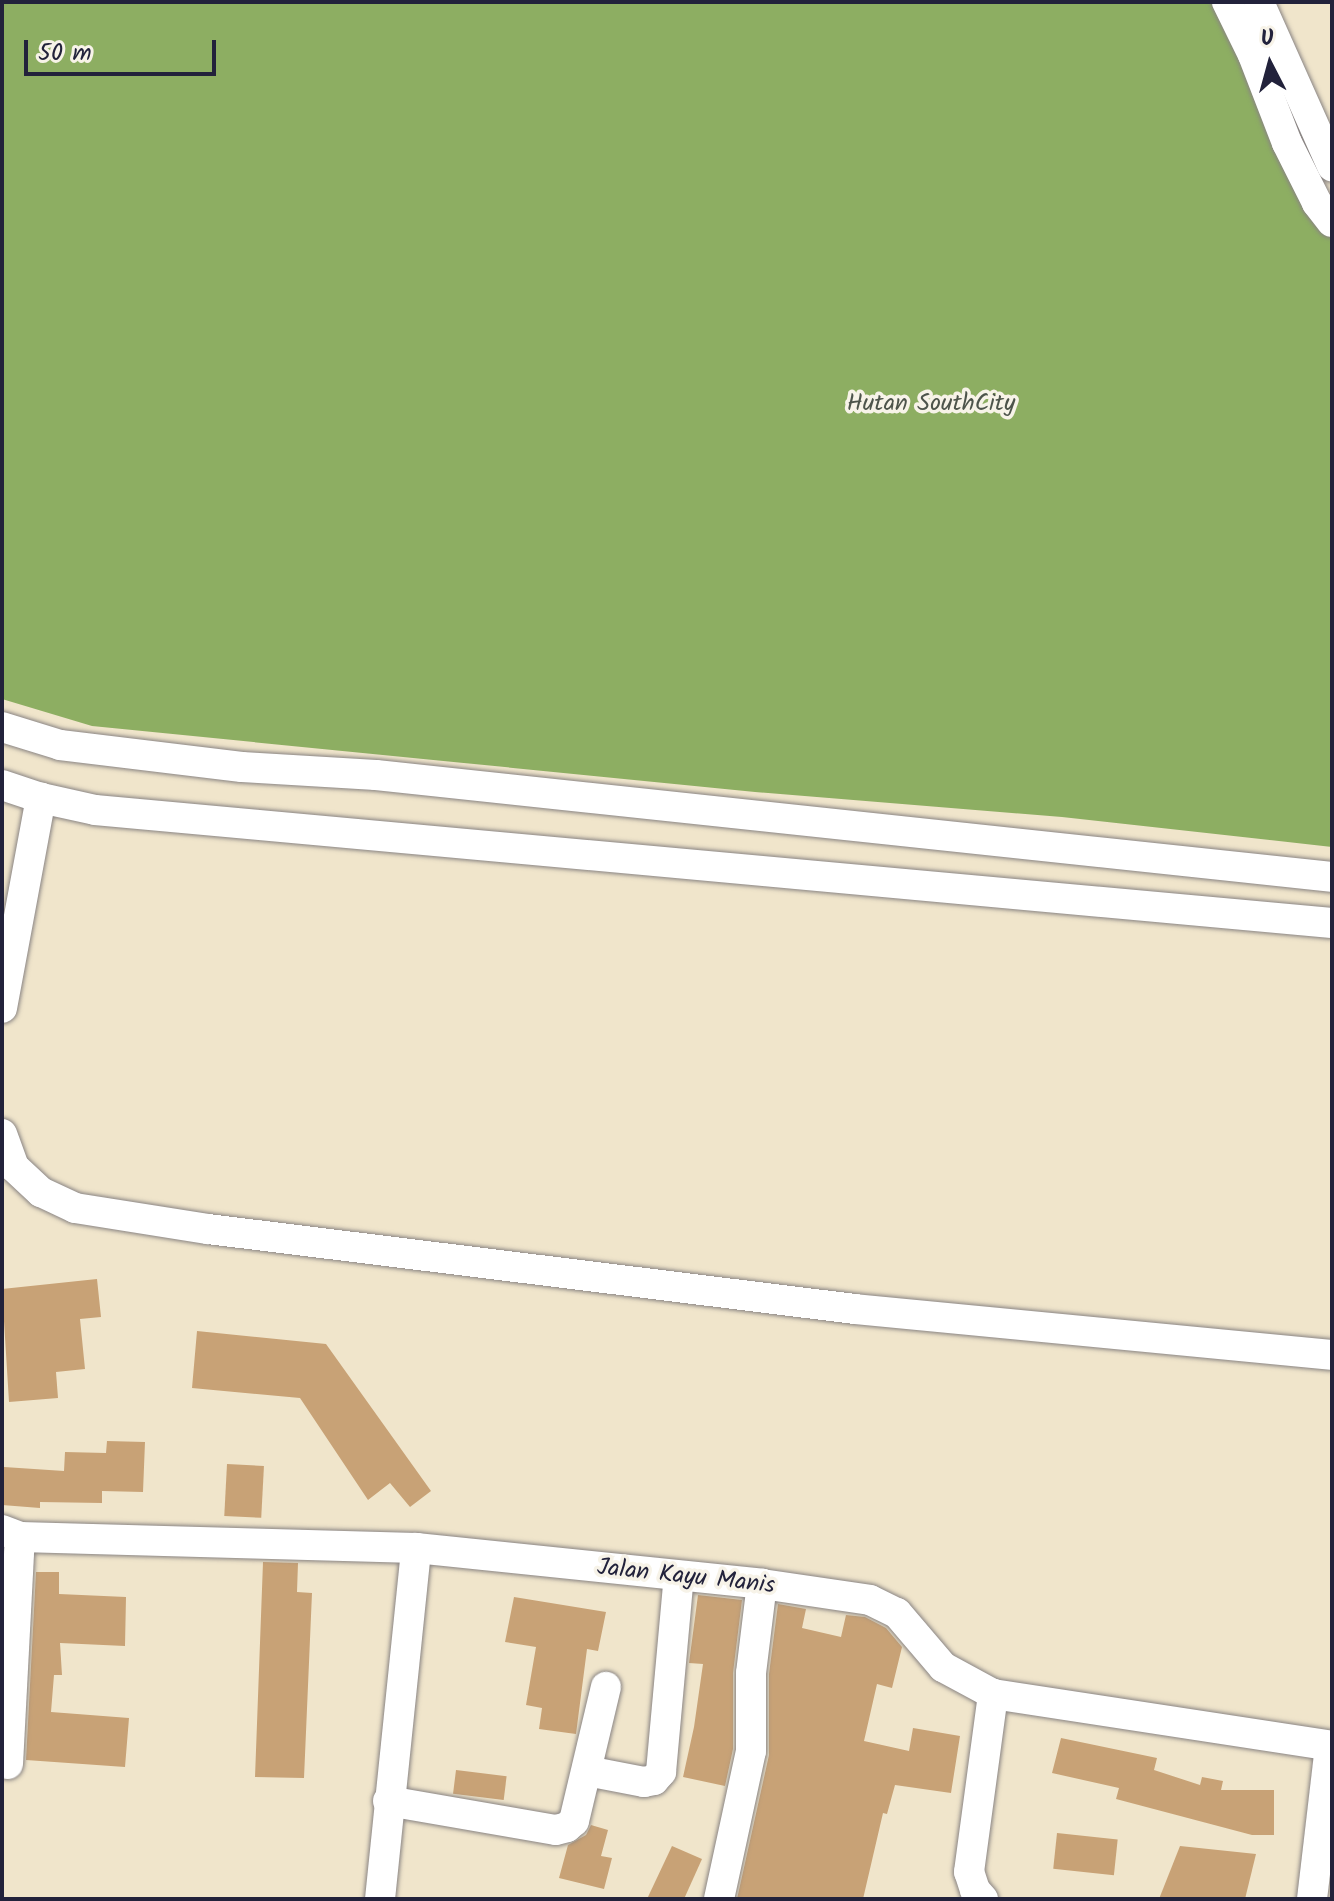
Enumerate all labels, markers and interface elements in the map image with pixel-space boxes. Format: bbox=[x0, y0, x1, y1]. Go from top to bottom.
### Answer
text: U bbox=[1259, 22, 1276, 58]
scale bar bbox=[28, 24, 220, 74]
north arrow bbox=[1230, 24, 1310, 104]
text: 50 m bbox=[38, 34, 92, 73]
park label: Hutan SouthCity bbox=[847, 390, 1015, 418]
street label: Jalan Kayu Manis bbox=[596, 1553, 776, 1601]

